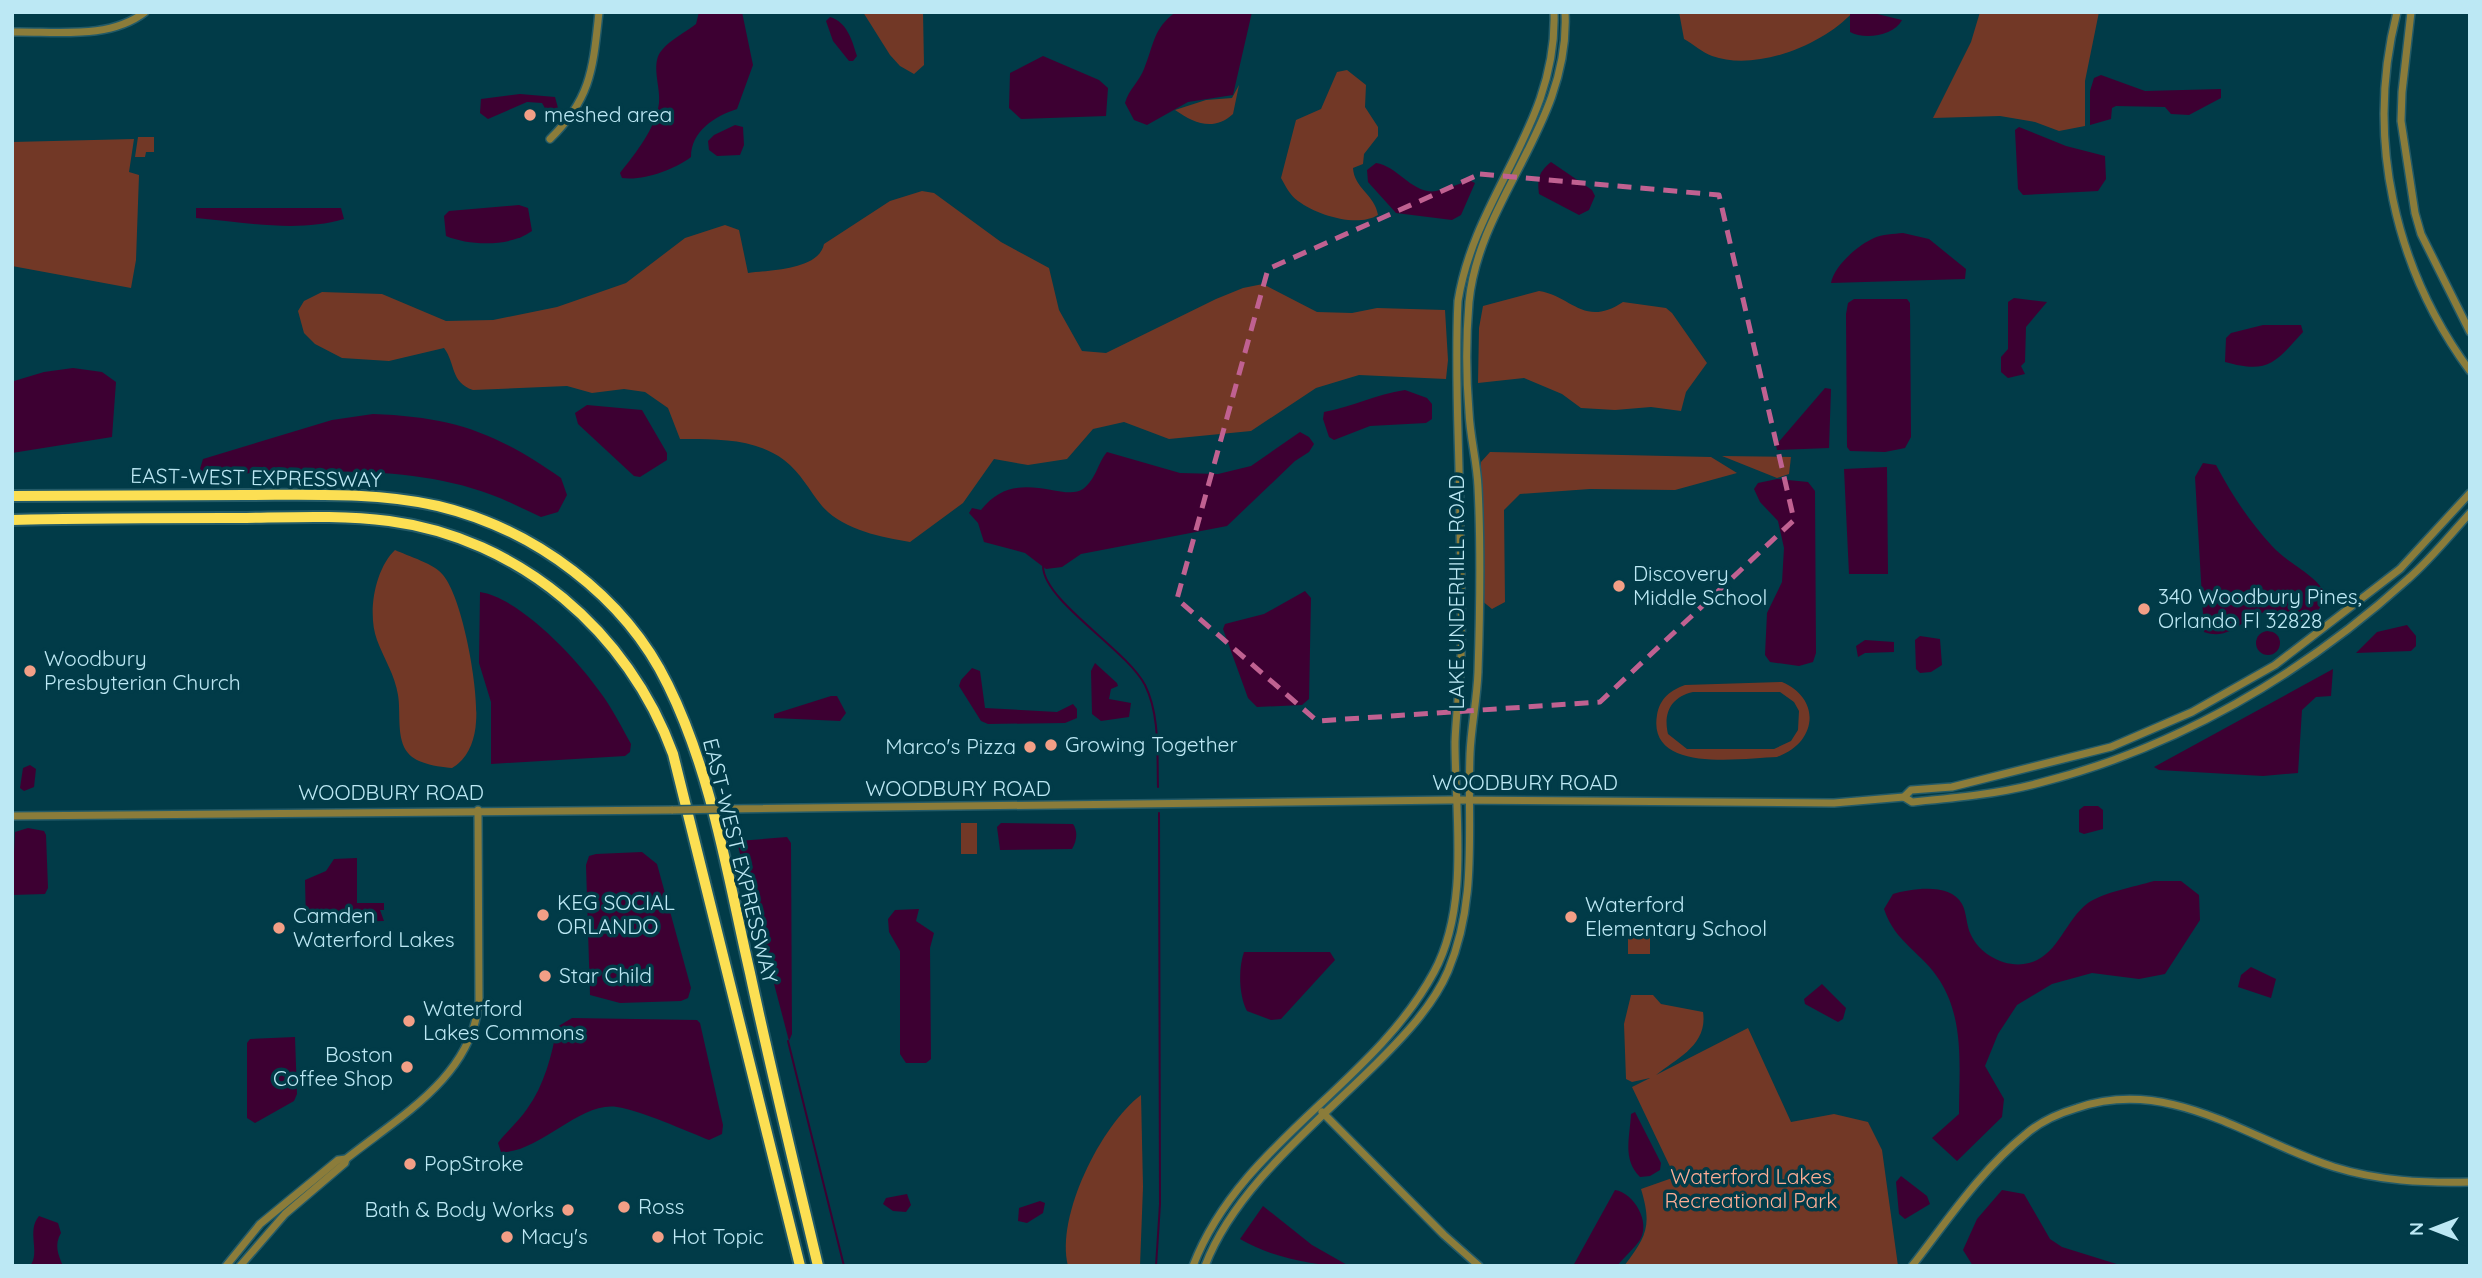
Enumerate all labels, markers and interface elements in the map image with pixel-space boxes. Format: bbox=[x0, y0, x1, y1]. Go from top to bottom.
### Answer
place label: meshed area bbox=[544, 101, 672, 127]
marker: meshed area bbox=[522, 107, 538, 123]
street label: EAST-WEST EXPRESSWAY bbox=[130, 462, 382, 492]
street label: LAKE UNDERHILL ROAD bbox=[1443, 475, 1469, 709]
place label: Discovery Middle School bbox=[1633, 560, 1767, 610]
marker: Discovery Middle School bbox=[1611, 578, 1627, 594]
place label: 340 Woodbury Pines, Orlando Fl 32828 bbox=[2158, 583, 2362, 633]
marker: 340 Woodbury Pines, Orlando Fl 32828 bbox=[2136, 601, 2152, 617]
place label: Woodbury Presbyterian Church bbox=[44, 645, 241, 695]
marker: Woodbury Presbyterian Church bbox=[22, 663, 38, 679]
place label: Growing Together bbox=[1065, 731, 1238, 757]
place label: Marco's Pizza bbox=[885, 733, 1016, 759]
street label: EAST-WEST EXPRESSWAY bbox=[698, 736, 784, 986]
marker: Growing Together bbox=[1043, 737, 1059, 753]
marker: Marco's Pizza bbox=[1022, 739, 1038, 755]
street label: WOODBURY ROAD bbox=[1432, 769, 1618, 795]
street label: WOODBURY ROAD bbox=[865, 775, 1051, 801]
street label: WOODBURY ROAD bbox=[298, 779, 484, 805]
place label: KEG SOCIAL ORLANDO bbox=[557, 889, 675, 939]
place label: Waterford Elementary School bbox=[1585, 891, 1767, 941]
place label: Camden Waterford Lakes bbox=[293, 902, 455, 952]
marker: KEG SOCIAL ORLANDO bbox=[535, 907, 551, 923]
marker: Waterford Elementary School bbox=[1563, 909, 1579, 925]
marker: Camden Waterford Lakes bbox=[271, 920, 287, 936]
place label: Star Child bbox=[559, 962, 652, 988]
marker: Star Child bbox=[537, 968, 553, 984]
place label: Waterford Lakes Commons bbox=[423, 995, 585, 1045]
marker: Waterford Lakes Commons bbox=[401, 1013, 417, 1029]
place label: Boston Coffee Shop bbox=[273, 1041, 393, 1091]
marker: Boston Coffee Shop bbox=[399, 1059, 415, 1075]
place label: PopStroke bbox=[424, 1150, 524, 1176]
marker: PopStroke bbox=[402, 1156, 418, 1172]
park label: Waterford Lakes Recreational Park bbox=[1664, 1163, 1838, 1213]
place label: Ross bbox=[638, 1193, 684, 1219]
north arrow bbox=[2398, 1194, 2468, 1264]
place label: Bath & Body Works bbox=[364, 1196, 554, 1222]
marker: Ross bbox=[616, 1199, 632, 1215]
marker: Bath & Body Works bbox=[560, 1202, 576, 1218]
text: N bbox=[2404, 1222, 2428, 1236]
place label: Macy's bbox=[521, 1223, 588, 1249]
place label: Hot Topic bbox=[672, 1223, 764, 1249]
marker: Macy's bbox=[499, 1229, 515, 1245]
marker: Hot Topic bbox=[650, 1229, 666, 1245]

